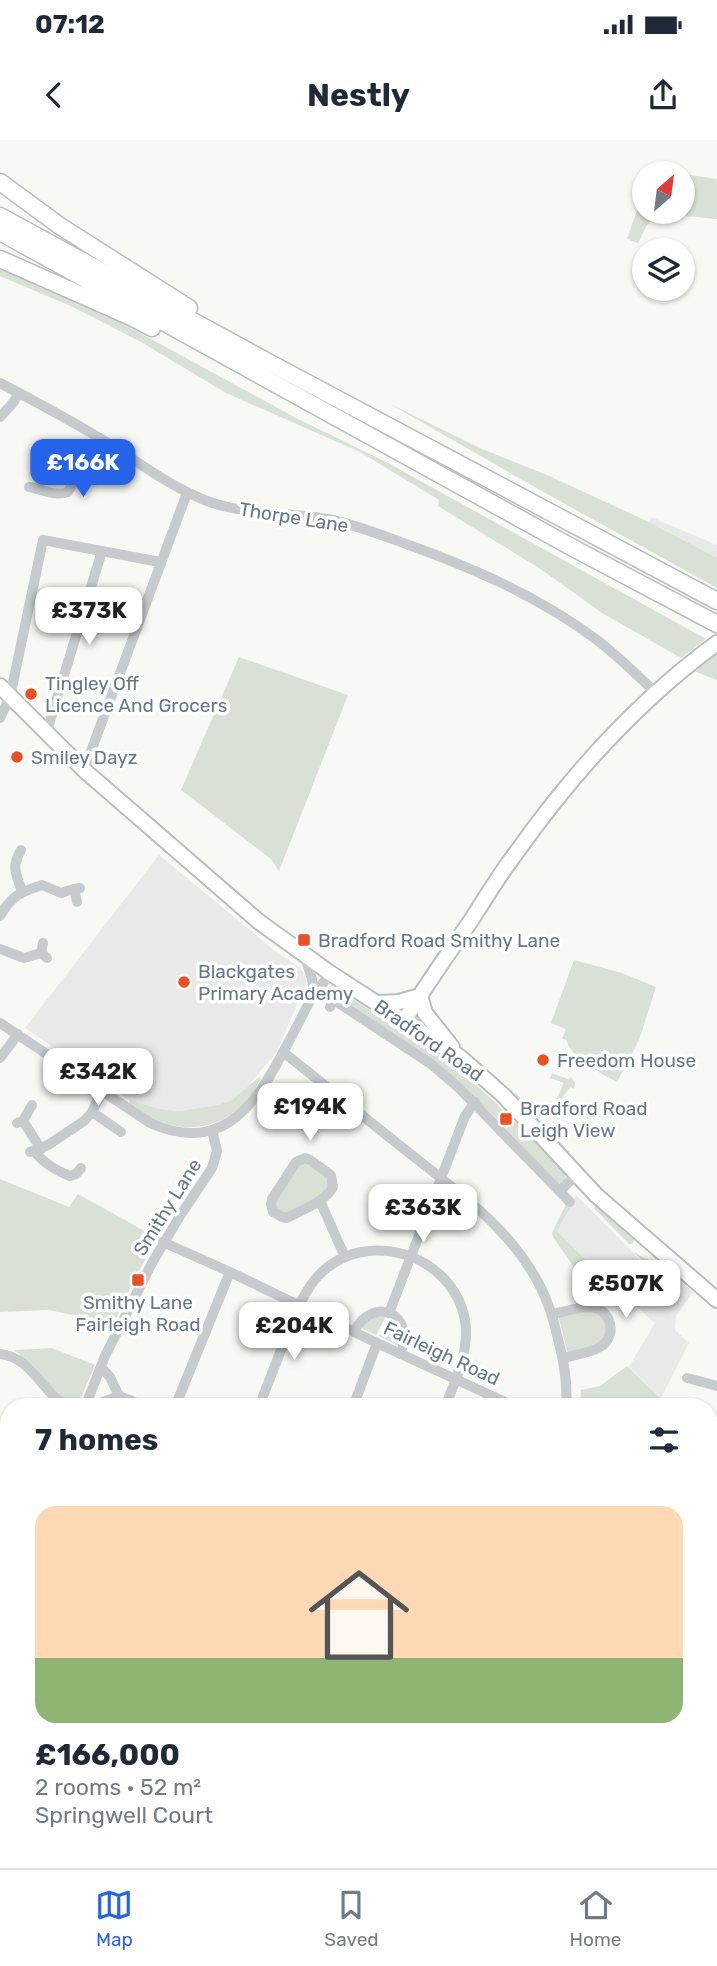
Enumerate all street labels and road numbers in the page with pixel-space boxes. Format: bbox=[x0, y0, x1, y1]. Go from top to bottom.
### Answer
street label: Thorpe Lane bbox=[238, 498, 350, 537]
street label: Bradford Road bbox=[370, 994, 488, 1086]
street label: Smithy Lane bbox=[129, 1155, 206, 1260]
street label: Fairleigh Road bbox=[380, 1317, 503, 1390]

